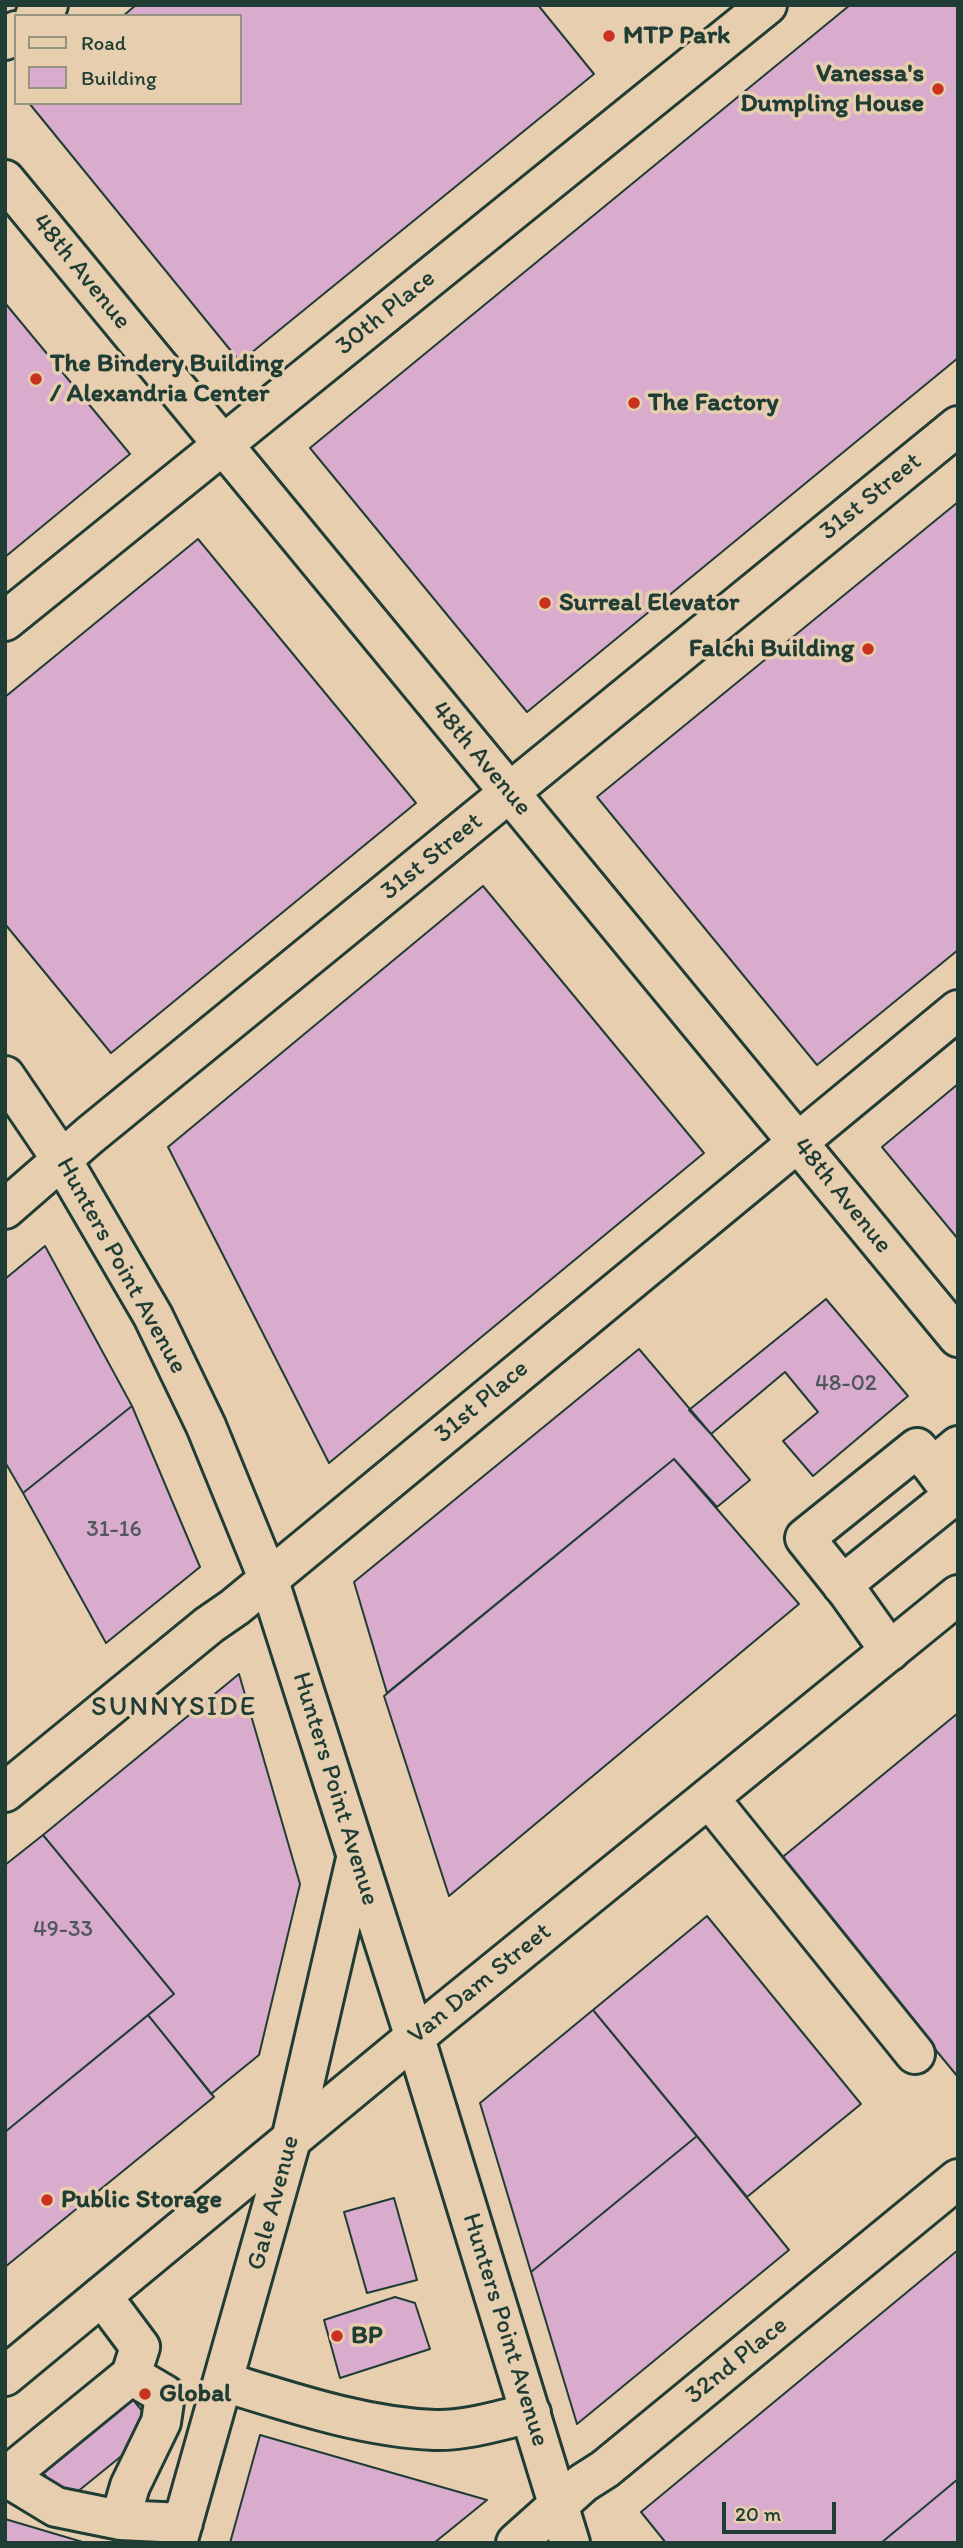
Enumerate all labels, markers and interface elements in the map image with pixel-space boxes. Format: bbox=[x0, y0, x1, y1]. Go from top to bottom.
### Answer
legend bbox=[14, 14, 242, 105]
place label: MTP Park bbox=[623, 20, 730, 52]
marker: MTP Park bbox=[601, 28, 617, 44]
text: Road bbox=[81, 30, 126, 55]
place label: Vanessa's Dumpling House bbox=[740, 58, 924, 119]
text: Building bbox=[81, 65, 157, 90]
marker: Vanessa's Dumpling House bbox=[930, 81, 946, 97]
street label: 48th Avenue bbox=[25, 208, 137, 336]
street label: 30th Place bbox=[330, 263, 442, 363]
place label: The Bindery Building / Alexandria Center bbox=[50, 348, 283, 410]
marker: The Bindery Building / Alexandria Center bbox=[28, 371, 44, 387]
place label: The Factory bbox=[648, 387, 778, 419]
marker: The Factory bbox=[626, 395, 642, 411]
street label: 31st Street bbox=[814, 446, 928, 548]
place label: Surreal Elevator bbox=[559, 587, 739, 619]
marker: Surreal Elevator bbox=[537, 595, 553, 611]
place label: Falchi Building bbox=[689, 633, 854, 665]
marker: Falchi Building bbox=[860, 641, 876, 657]
street label: 48th Avenue bbox=[424, 695, 538, 823]
street label: 31st Street bbox=[375, 806, 489, 908]
street label: 48th Avenue bbox=[786, 1132, 898, 1260]
street label: Hunters Point Avenue bbox=[49, 1152, 193, 1380]
street label: 31st Place bbox=[429, 1354, 535, 1450]
house number: 48-02 bbox=[815, 1370, 877, 1398]
house number: 31-16 bbox=[86, 1516, 142, 1544]
street label: Hunters Point Avenue bbox=[285, 1668, 385, 1910]
district label: SUNNYSIDE bbox=[94, 1691, 254, 1725]
house number: 49-33 bbox=[33, 1916, 93, 1944]
street label: Van Dam Street bbox=[402, 1917, 558, 2051]
street label: Gale Avenue bbox=[241, 2132, 307, 2274]
place label: Public Storage bbox=[61, 2184, 222, 2216]
marker: Public Storage bbox=[39, 2192, 55, 2208]
street label: Hunters Point Avenue bbox=[455, 2209, 555, 2451]
street label: 32nd Place bbox=[680, 2310, 794, 2412]
place label: BP bbox=[351, 2320, 383, 2352]
marker: BP bbox=[329, 2328, 345, 2344]
place label: Global bbox=[159, 2378, 231, 2410]
marker: Global bbox=[137, 2386, 153, 2402]
scale bar bbox=[725, 2488, 839, 2532]
text: 20 m bbox=[735, 2501, 781, 2526]

